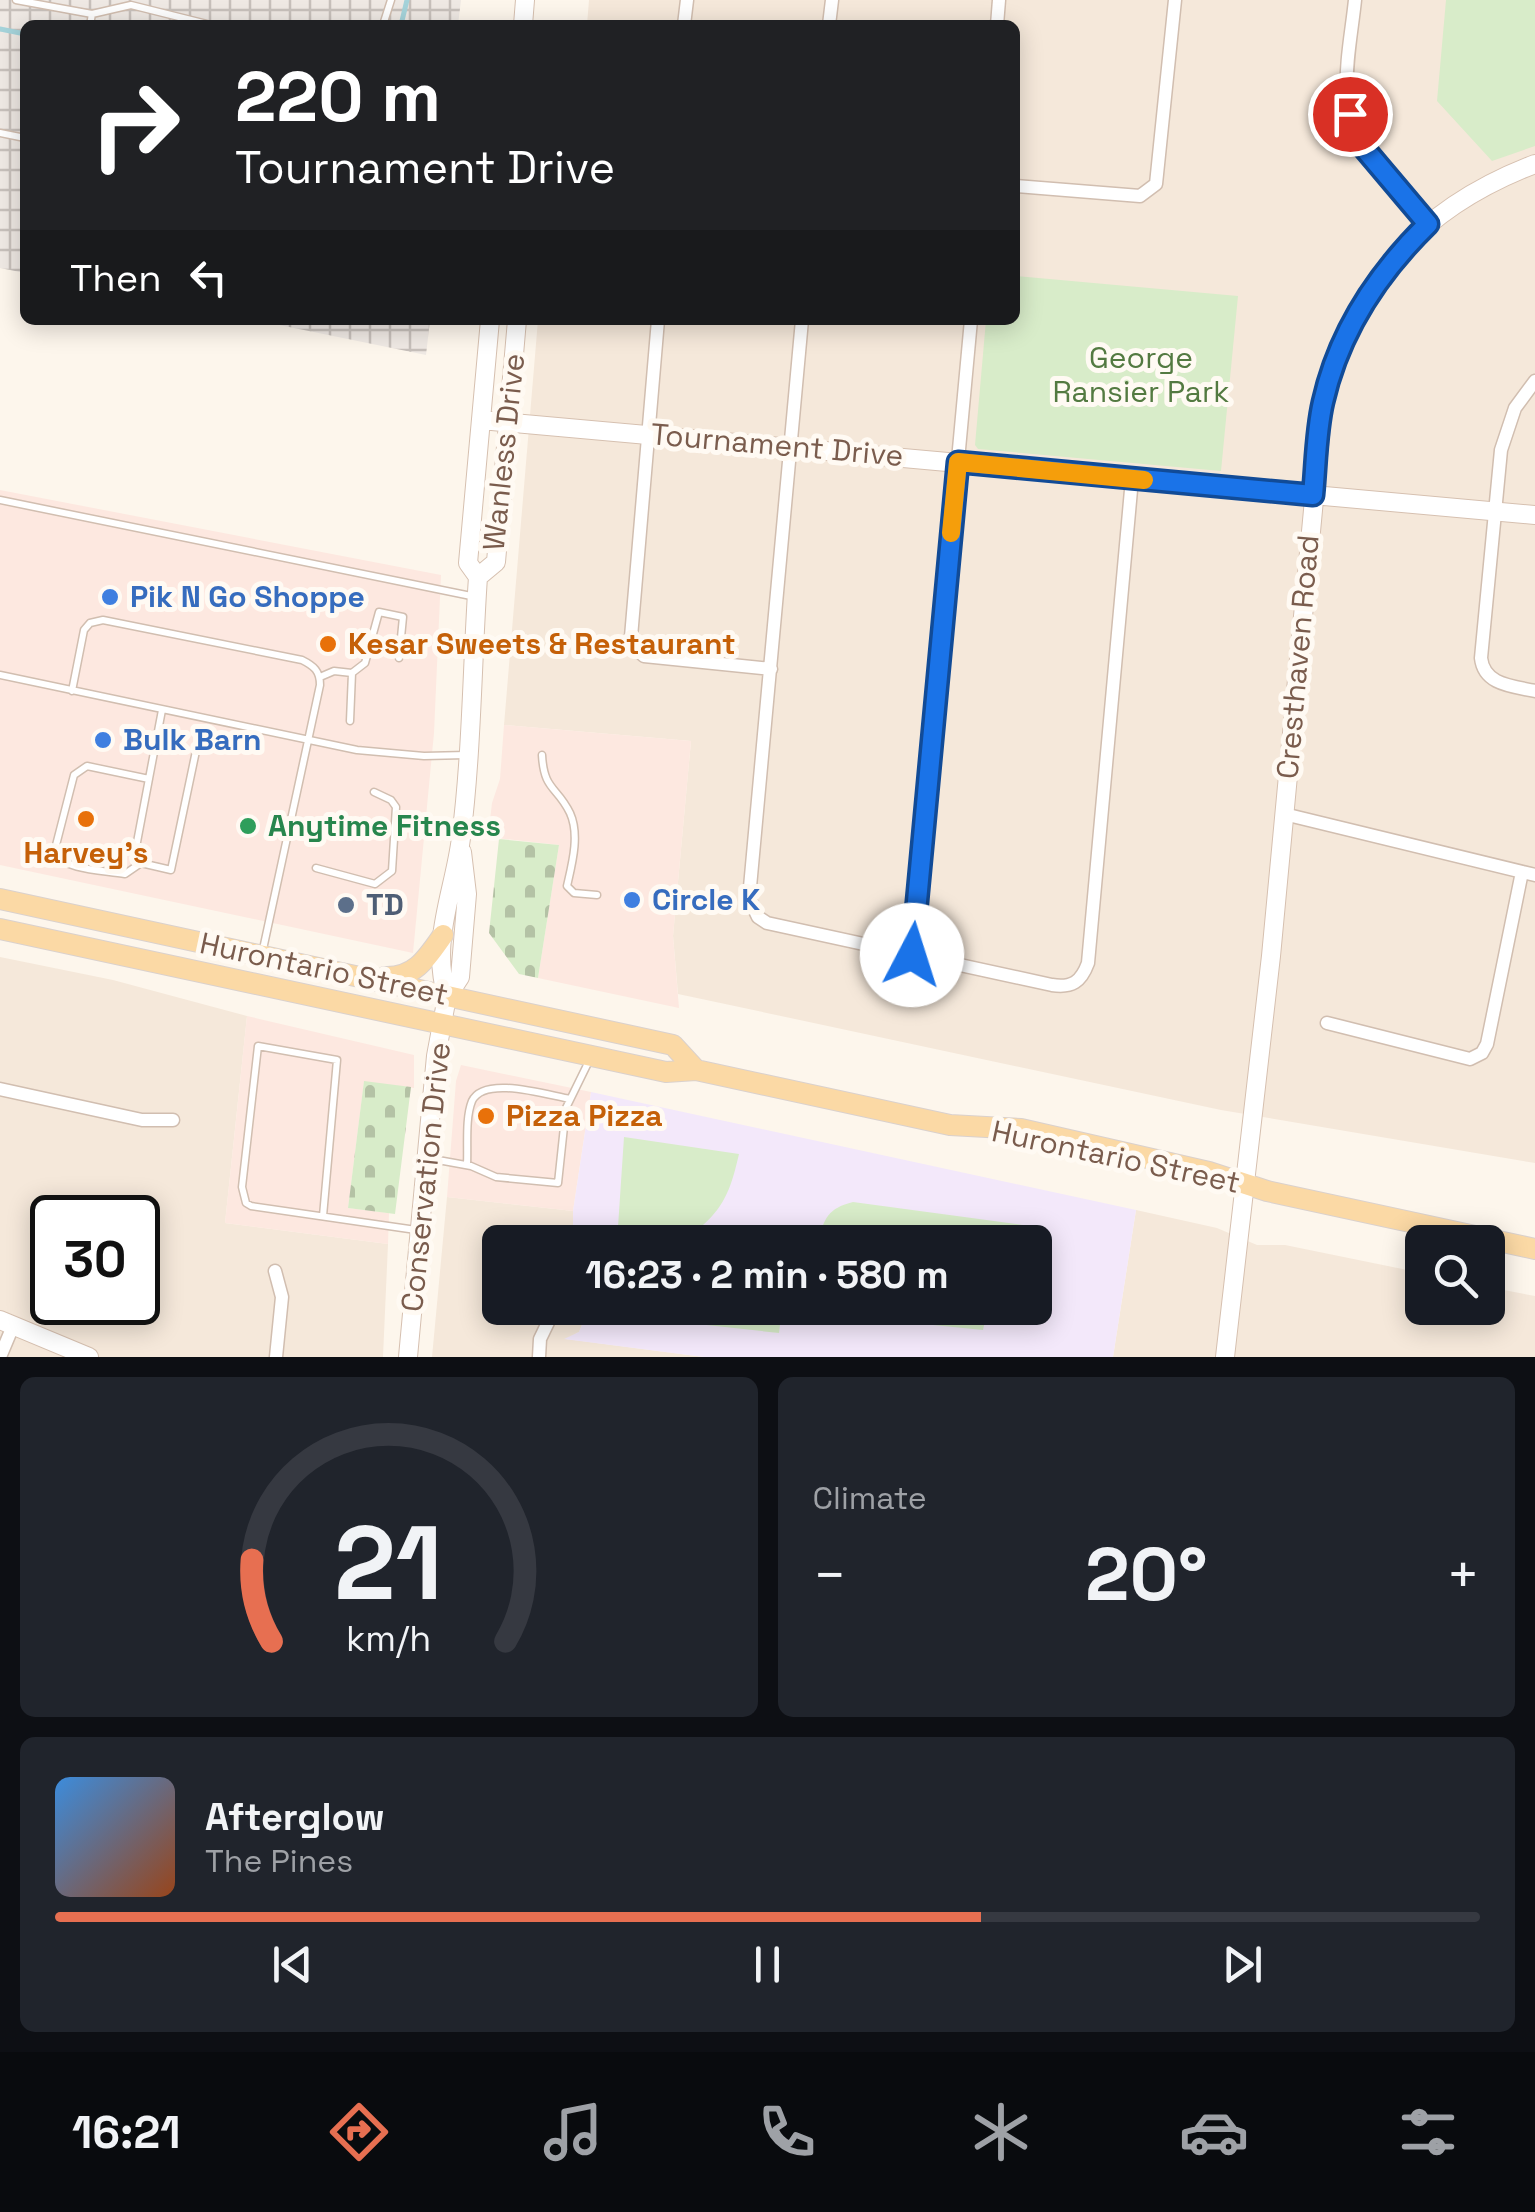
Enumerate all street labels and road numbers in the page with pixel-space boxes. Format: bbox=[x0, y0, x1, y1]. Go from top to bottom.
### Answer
street label: Wanless Drive bbox=[474, 352, 533, 552]
street label: Tournament Drive bbox=[649, 414, 905, 475]
street label: Cresthaven Road bbox=[1267, 533, 1328, 781]
street label: Hurontario Street bbox=[196, 923, 452, 1014]
street label: Conservation Drive bbox=[392, 1040, 459, 1314]
street label: Hurontario Street bbox=[988, 1111, 1244, 1202]

